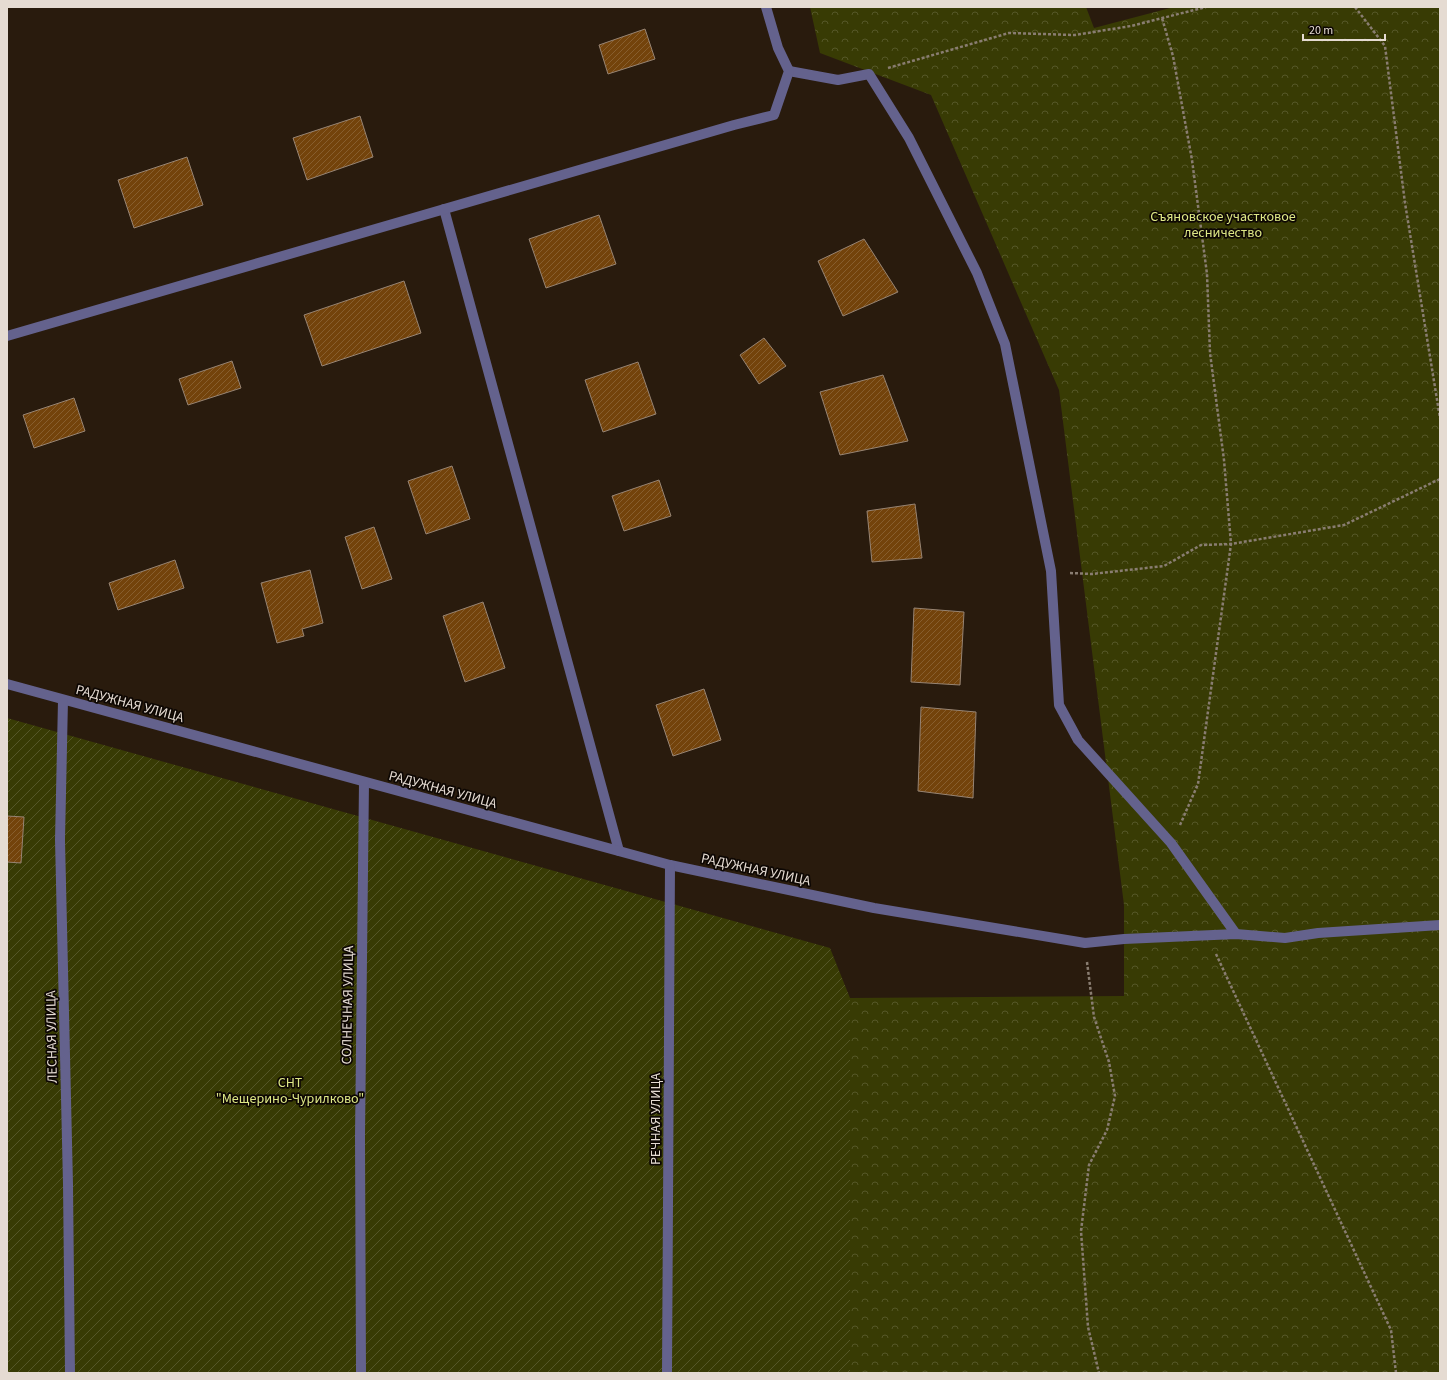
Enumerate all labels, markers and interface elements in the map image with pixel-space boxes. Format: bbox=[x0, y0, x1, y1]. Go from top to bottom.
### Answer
scale bar bbox=[1303, 16, 1385, 42]
text: 20 m bbox=[1309, 22, 1333, 39]
park label: Съяновское участковое лесничество bbox=[1150, 207, 1296, 243]
street label: РАДУЖНАЯ УЛИЦА bbox=[73, 680, 186, 728]
street label: РАДУЖНАЯ УЛИЦА bbox=[386, 766, 499, 814]
street label: РАДУЖНАЯ УЛИЦА bbox=[699, 849, 813, 891]
street label: СОЛНЕЧНАЯ УЛИЦА bbox=[337, 945, 359, 1065]
street label: ЛЕСНАЯ УЛИЦА bbox=[41, 990, 63, 1084]
park label: СНТ "Мещерино-Чурилково" bbox=[216, 1073, 364, 1109]
street label: РЕЧНАЯ УЛИЦА bbox=[646, 1073, 666, 1165]

